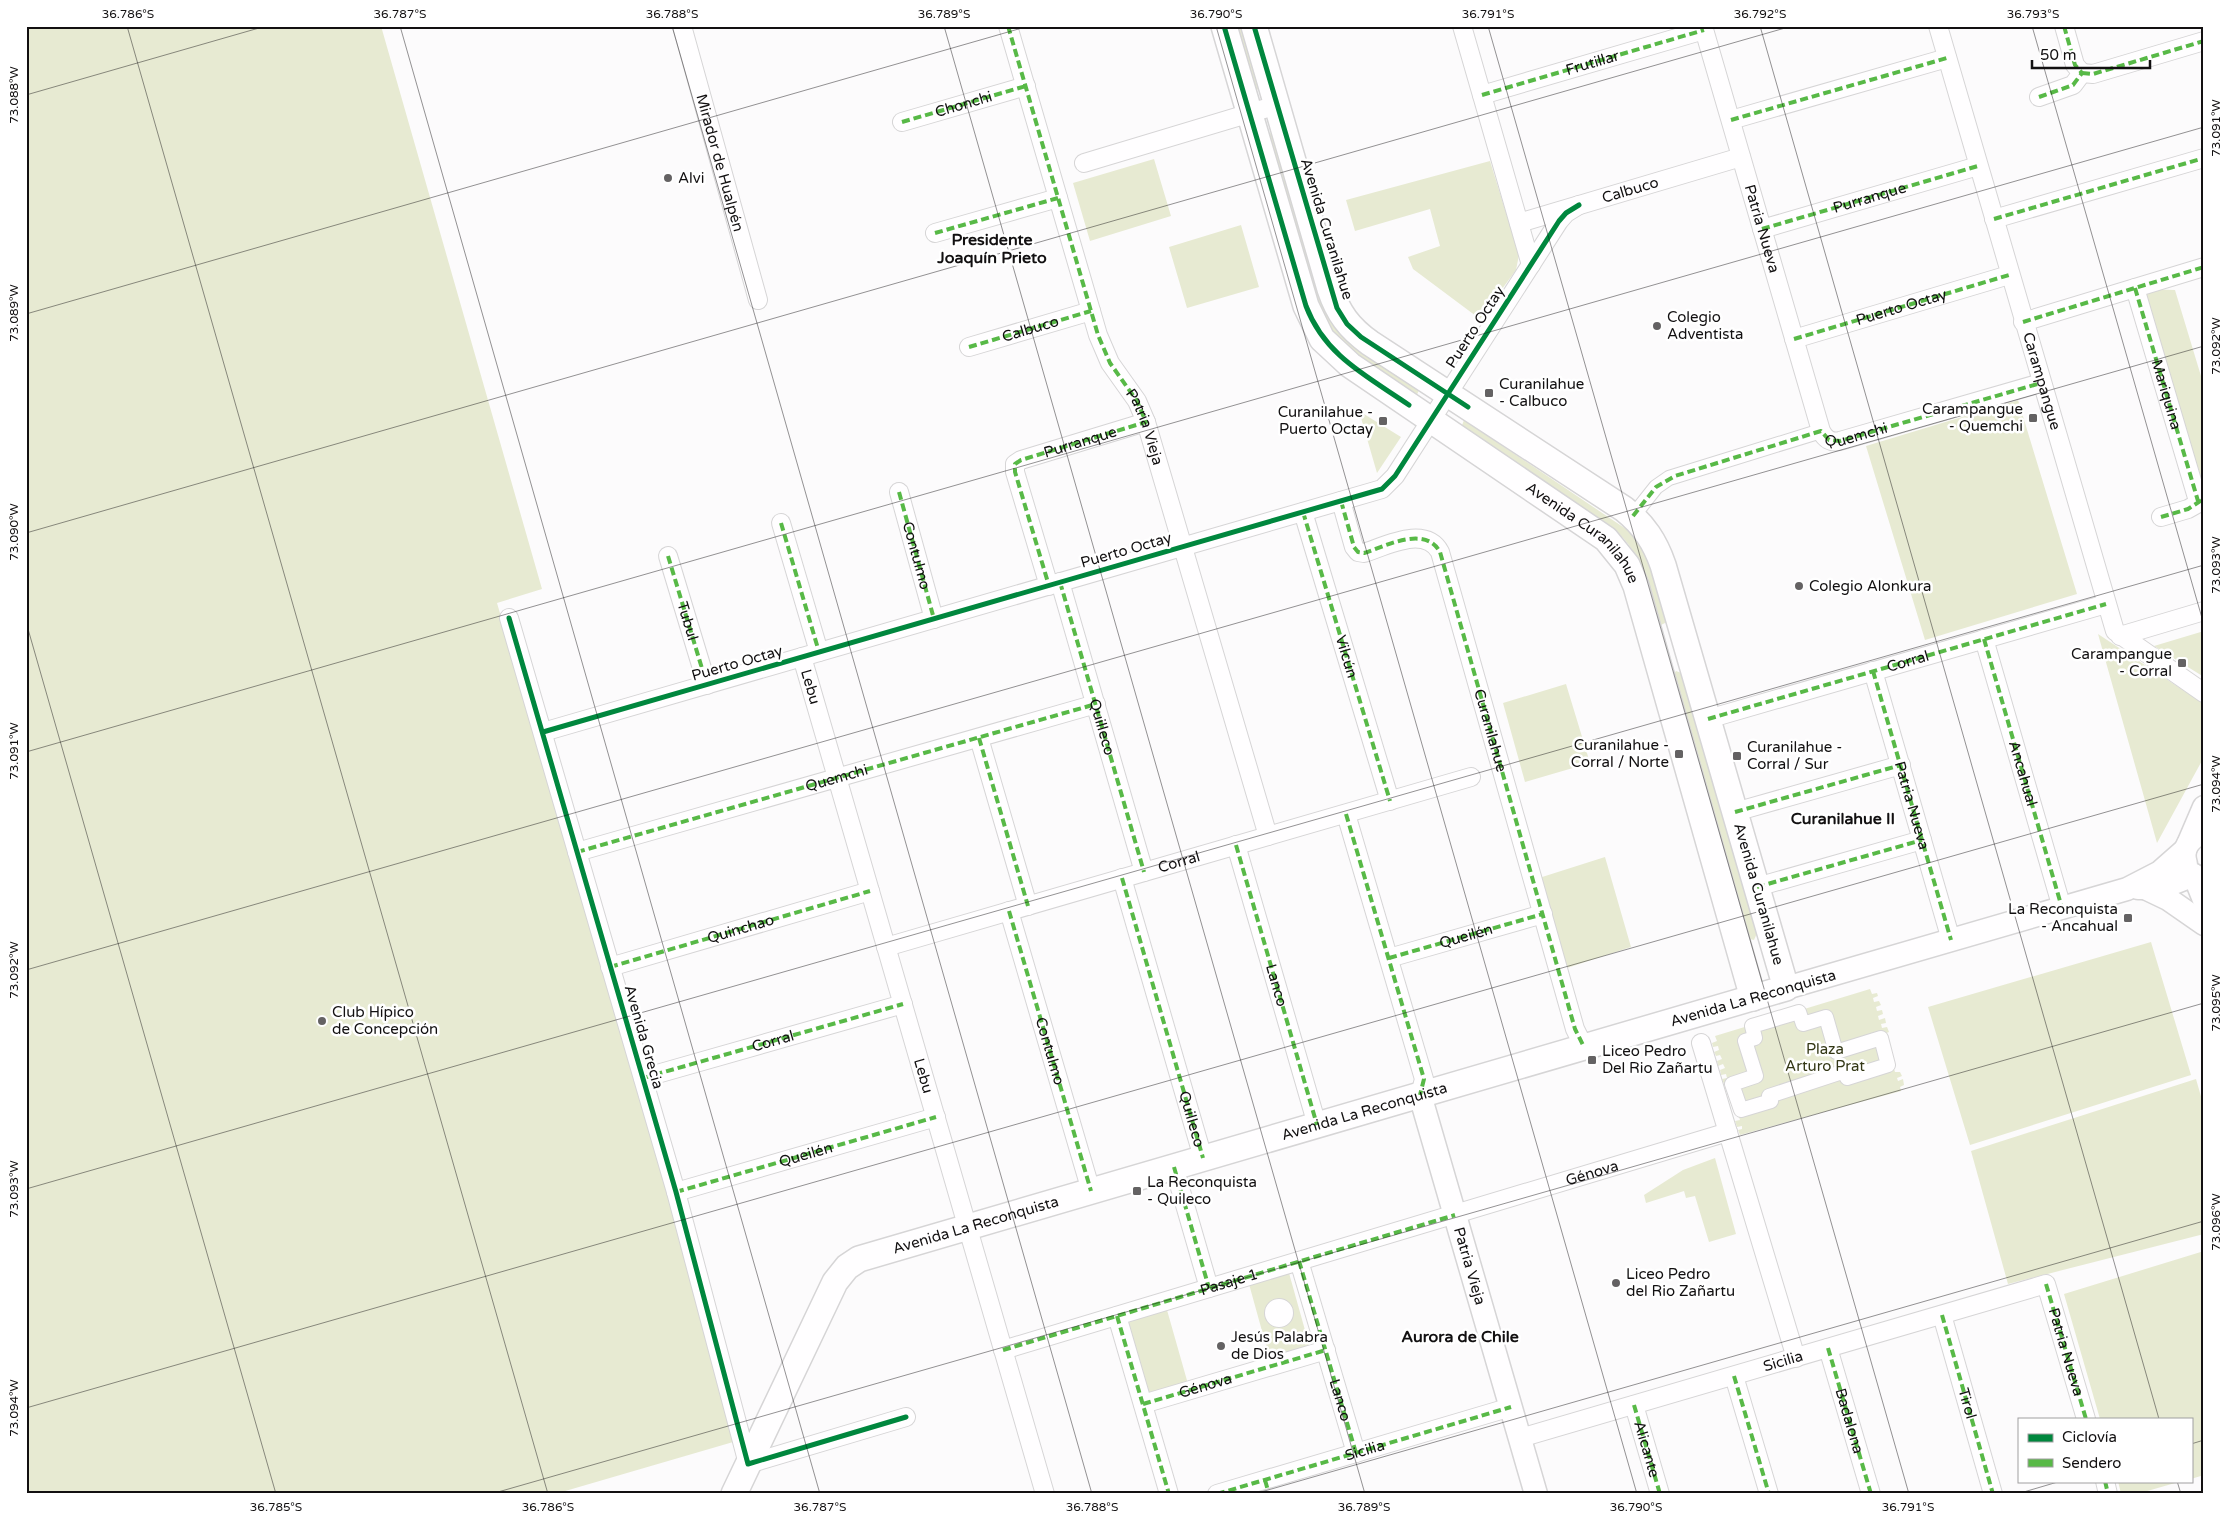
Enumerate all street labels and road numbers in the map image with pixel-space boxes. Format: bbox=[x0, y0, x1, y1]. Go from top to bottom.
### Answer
street label: Frutillar bbox=[1564, 46, 1621, 79]
street label: Chonchi bbox=[933, 87, 994, 121]
street label: Mirador de Hualpén bbox=[692, 92, 748, 234]
street label: Avenida Curanilahue bbox=[1297, 156, 1357, 302]
street label: Calbuco bbox=[1600, 173, 1661, 207]
street label: Purranque bbox=[1831, 178, 1908, 217]
street label: Patria Nueva bbox=[1741, 182, 1783, 275]
street label: Puerto Octay bbox=[1442, 283, 1508, 371]
street label: Puerto Octay bbox=[1854, 285, 1949, 329]
street label: Calbuco bbox=[1000, 312, 1061, 346]
street label: Carampangue bbox=[2019, 330, 2065, 432]
street label: Mariquina bbox=[2148, 357, 2185, 432]
street label: Patria Vieja bbox=[1122, 385, 1167, 467]
street label: Quemchi bbox=[1822, 419, 1890, 451]
street label: Purranque bbox=[1042, 422, 1119, 462]
street label: Avenida Curanilahue bbox=[1523, 478, 1643, 586]
street label: Contulmo bbox=[899, 520, 934, 592]
street label: Puerto Octay bbox=[1078, 528, 1174, 572]
street label: Tubul bbox=[673, 599, 702, 643]
street label: Vilcún bbox=[1332, 633, 1361, 680]
street label: Puerto Octay bbox=[689, 641, 785, 685]
street label: Corral bbox=[1885, 647, 1931, 676]
street label: Lebu bbox=[797, 667, 824, 706]
street label: Curanilahue bbox=[1470, 687, 1511, 774]
street label: Quilleco bbox=[1085, 697, 1119, 757]
street label: Ancahual bbox=[2005, 739, 2041, 808]
street label: Patria Nueva bbox=[1891, 759, 1933, 852]
street label: Quemchi bbox=[803, 760, 870, 795]
street label: Avenida Curanilahue bbox=[1730, 821, 1788, 967]
street label: Corral bbox=[1156, 847, 1202, 877]
street label: Quinchao bbox=[705, 911, 776, 947]
street label: Queilén bbox=[1437, 920, 1495, 952]
street label: Lanco bbox=[1262, 962, 1291, 1009]
street label: Avenida La Reconquista bbox=[1668, 966, 1838, 1030]
street label: Avenida Grecia bbox=[621, 983, 667, 1091]
street label: Contulmo bbox=[1032, 1015, 1068, 1087]
street label: Corral bbox=[750, 1027, 796, 1056]
street label: Lebu bbox=[910, 1056, 937, 1095]
street label: Avenida La Reconquista bbox=[1279, 1079, 1449, 1144]
street label: Quilleco bbox=[1175, 1089, 1208, 1149]
street label: Queilén bbox=[777, 1138, 835, 1171]
street label: Génova bbox=[1563, 1156, 1621, 1189]
street label: Avenida La Reconquista bbox=[891, 1192, 1061, 1258]
street label: Patria Vieja bbox=[1450, 1225, 1490, 1307]
street label: Pasaje 1 bbox=[1198, 1265, 1260, 1299]
street label: Patria Nueva bbox=[2045, 1306, 2088, 1398]
street label: Sicilia bbox=[1761, 1347, 1805, 1375]
street label: Génova bbox=[1177, 1369, 1234, 1402]
street label: Lanco bbox=[1325, 1377, 1355, 1423]
street label: Badalona bbox=[1831, 1386, 1868, 1456]
street label: Tirol bbox=[1954, 1386, 1980, 1421]
street label: Alicante bbox=[1630, 1419, 1664, 1480]
street label: Sicilia bbox=[1343, 1436, 1387, 1465]

